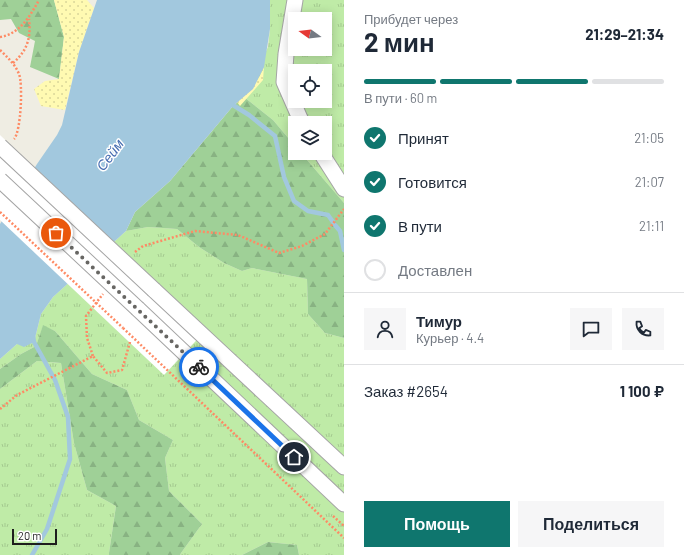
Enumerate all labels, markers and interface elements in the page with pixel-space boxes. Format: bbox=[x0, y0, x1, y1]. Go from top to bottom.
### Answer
text: Прибудет через bbox=[364, 11, 458, 27]
north arrow bbox=[288, 12, 332, 56]
map controls bbox=[288, 12, 332, 160]
text: 21:29–21:34 bbox=[585, 25, 664, 43]
text: 2 мин bbox=[364, 26, 435, 57]
button: locate bbox=[288, 64, 332, 108]
text: В пути · 60 m bbox=[364, 90, 437, 106]
button: layers bbox=[288, 116, 332, 160]
icon: check bbox=[364, 127, 386, 149]
text: Принят bbox=[398, 129, 449, 147]
text: 21:05 bbox=[634, 130, 664, 146]
water label: Сейм bbox=[92, 135, 127, 174]
icon: check bbox=[364, 171, 386, 193]
text: Готовится bbox=[398, 173, 467, 191]
text: 21:07 bbox=[635, 174, 664, 190]
icon: check bbox=[364, 215, 386, 237]
pin bbox=[39, 216, 73, 250]
text: В пути bbox=[398, 217, 442, 235]
text: 21:11 bbox=[639, 218, 664, 234]
icon: bag bbox=[45, 222, 67, 244]
text: Доставлен bbox=[398, 261, 472, 279]
button: person bbox=[364, 308, 406, 350]
button: chat bbox=[570, 308, 612, 350]
button: phone bbox=[622, 308, 664, 350]
text: Тимур bbox=[416, 312, 462, 330]
text: Курьер · 4.4 bbox=[416, 330, 484, 346]
courier bbox=[179, 347, 219, 387]
icon: bike bbox=[188, 356, 210, 378]
text: Заказ #2654 bbox=[364, 382, 448, 400]
text: 1 100 ₽ bbox=[620, 382, 664, 400]
pin bbox=[277, 440, 311, 474]
icon: home bbox=[283, 446, 305, 468]
button: Помощь bbox=[364, 501, 510, 547]
button: Поделиться bbox=[518, 501, 664, 547]
scale bar bbox=[12, 527, 57, 546]
text: 20 m bbox=[18, 529, 41, 542]

